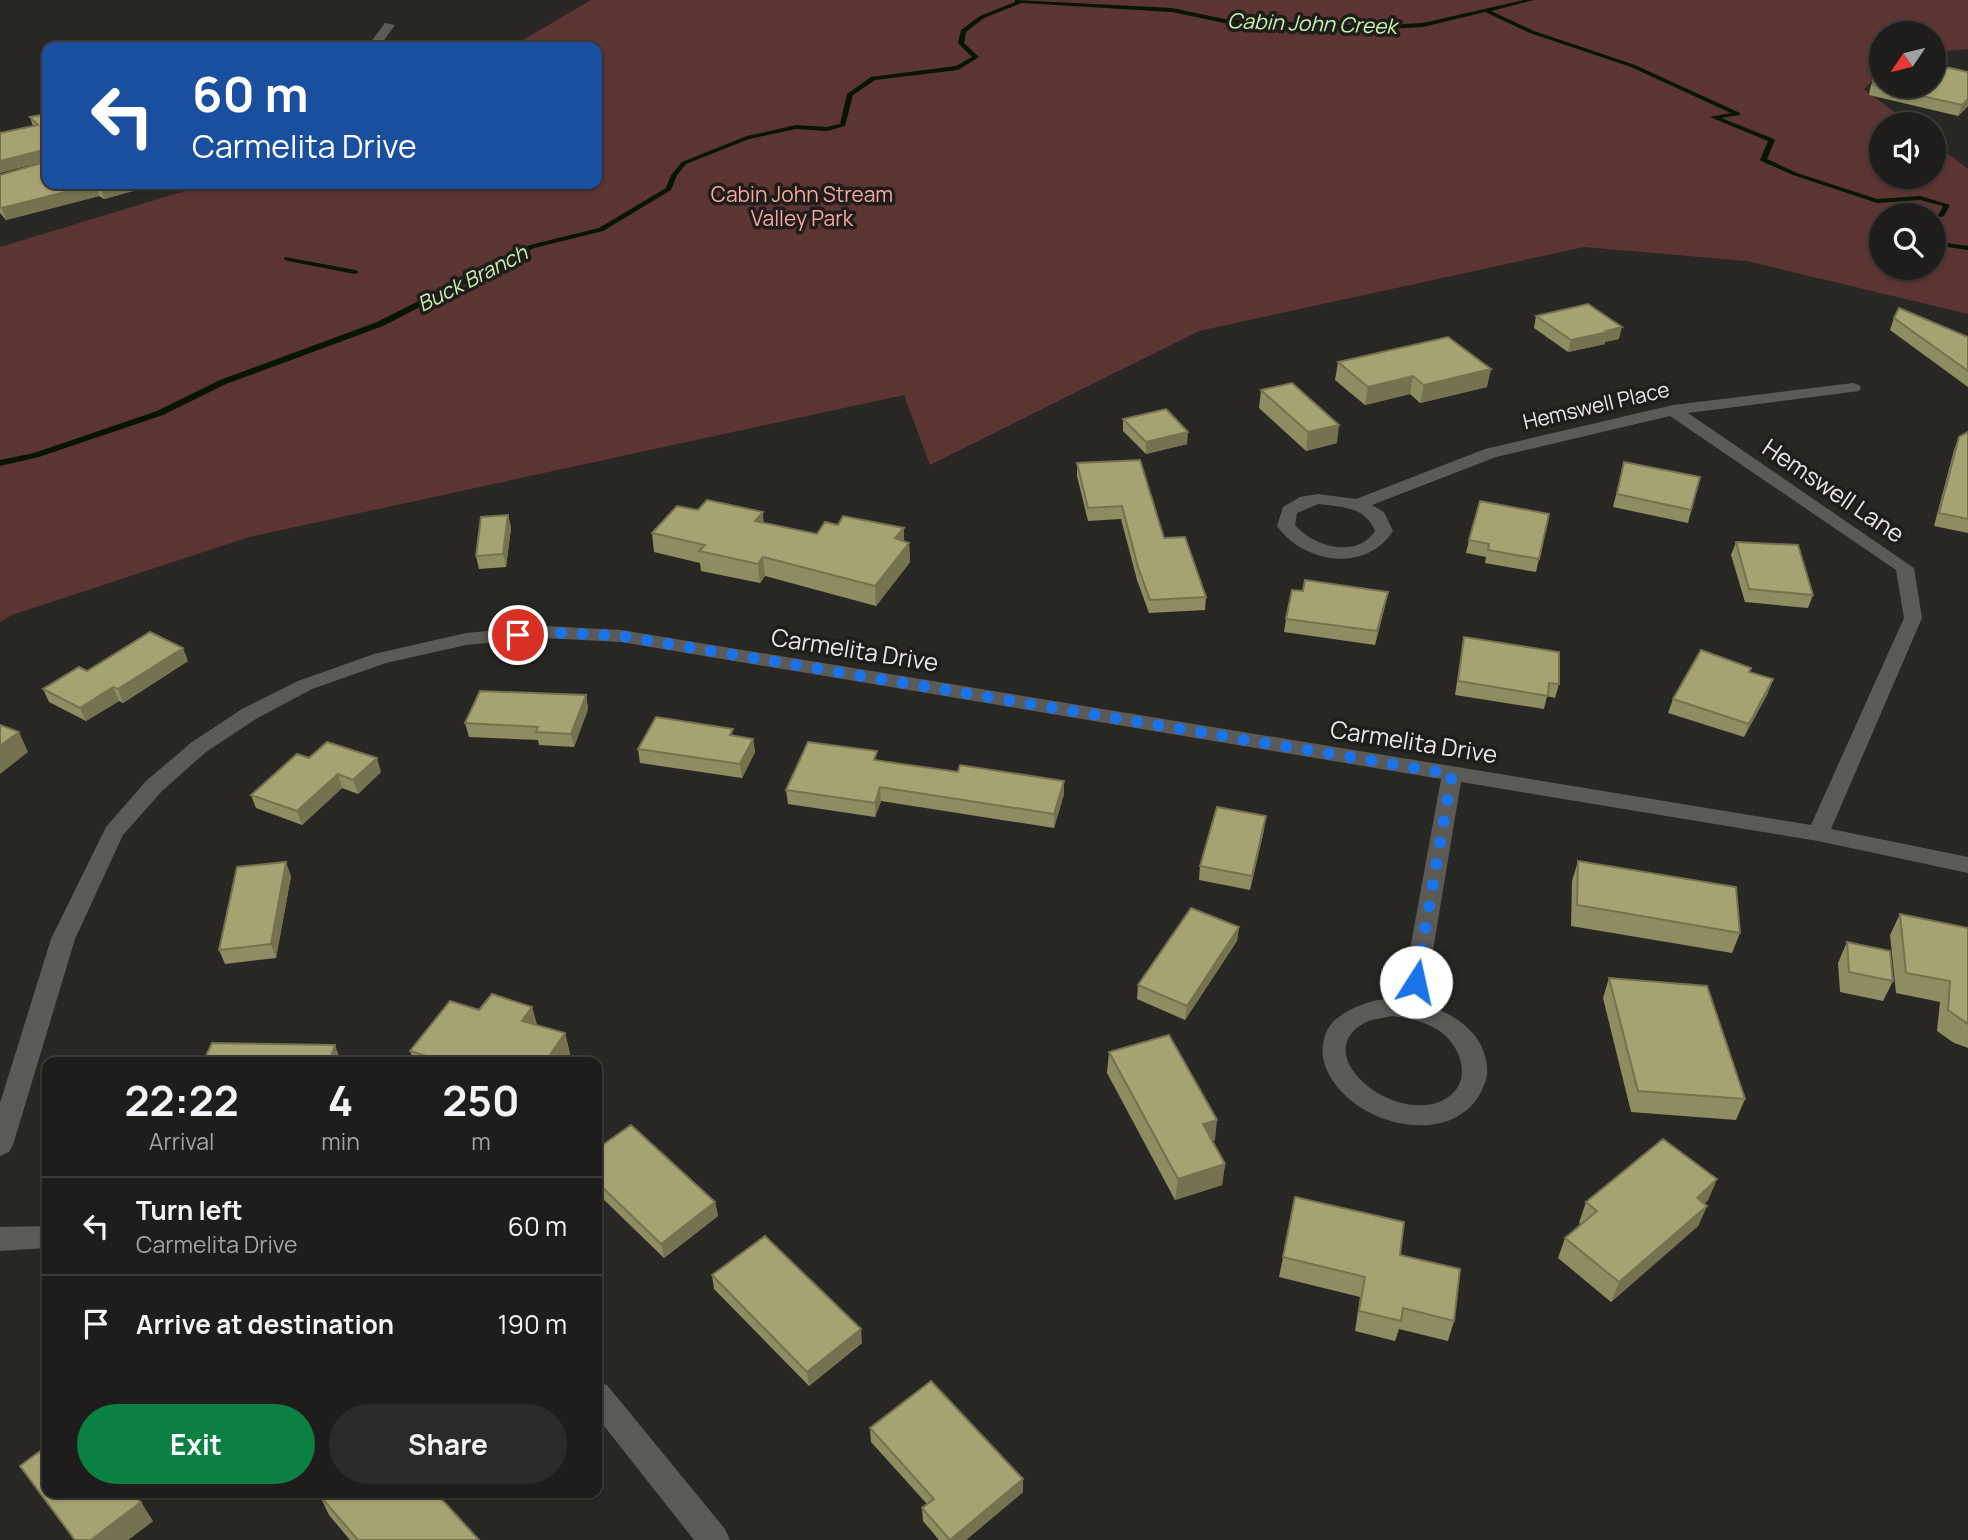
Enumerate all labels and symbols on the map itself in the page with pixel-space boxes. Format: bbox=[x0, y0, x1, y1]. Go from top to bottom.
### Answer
water label: Cabin John Creek bbox=[1227, 6, 1400, 40]
north arrow bbox=[1869, 21, 1946, 98]
park label: Cabin John Stream Valley Park bbox=[711, 180, 893, 232]
water label: Buck Branch bbox=[412, 238, 533, 318]
street label: Hemswell Place bbox=[1520, 375, 1672, 435]
street label: Hemswell Lane bbox=[1757, 430, 1911, 550]
pin bbox=[488, 605, 548, 665]
street label: Carmelita Drive bbox=[769, 620, 941, 678]
street label: Carmelita Drive bbox=[1328, 712, 1500, 770]
position arrow bbox=[1379, 945, 1453, 1019]

